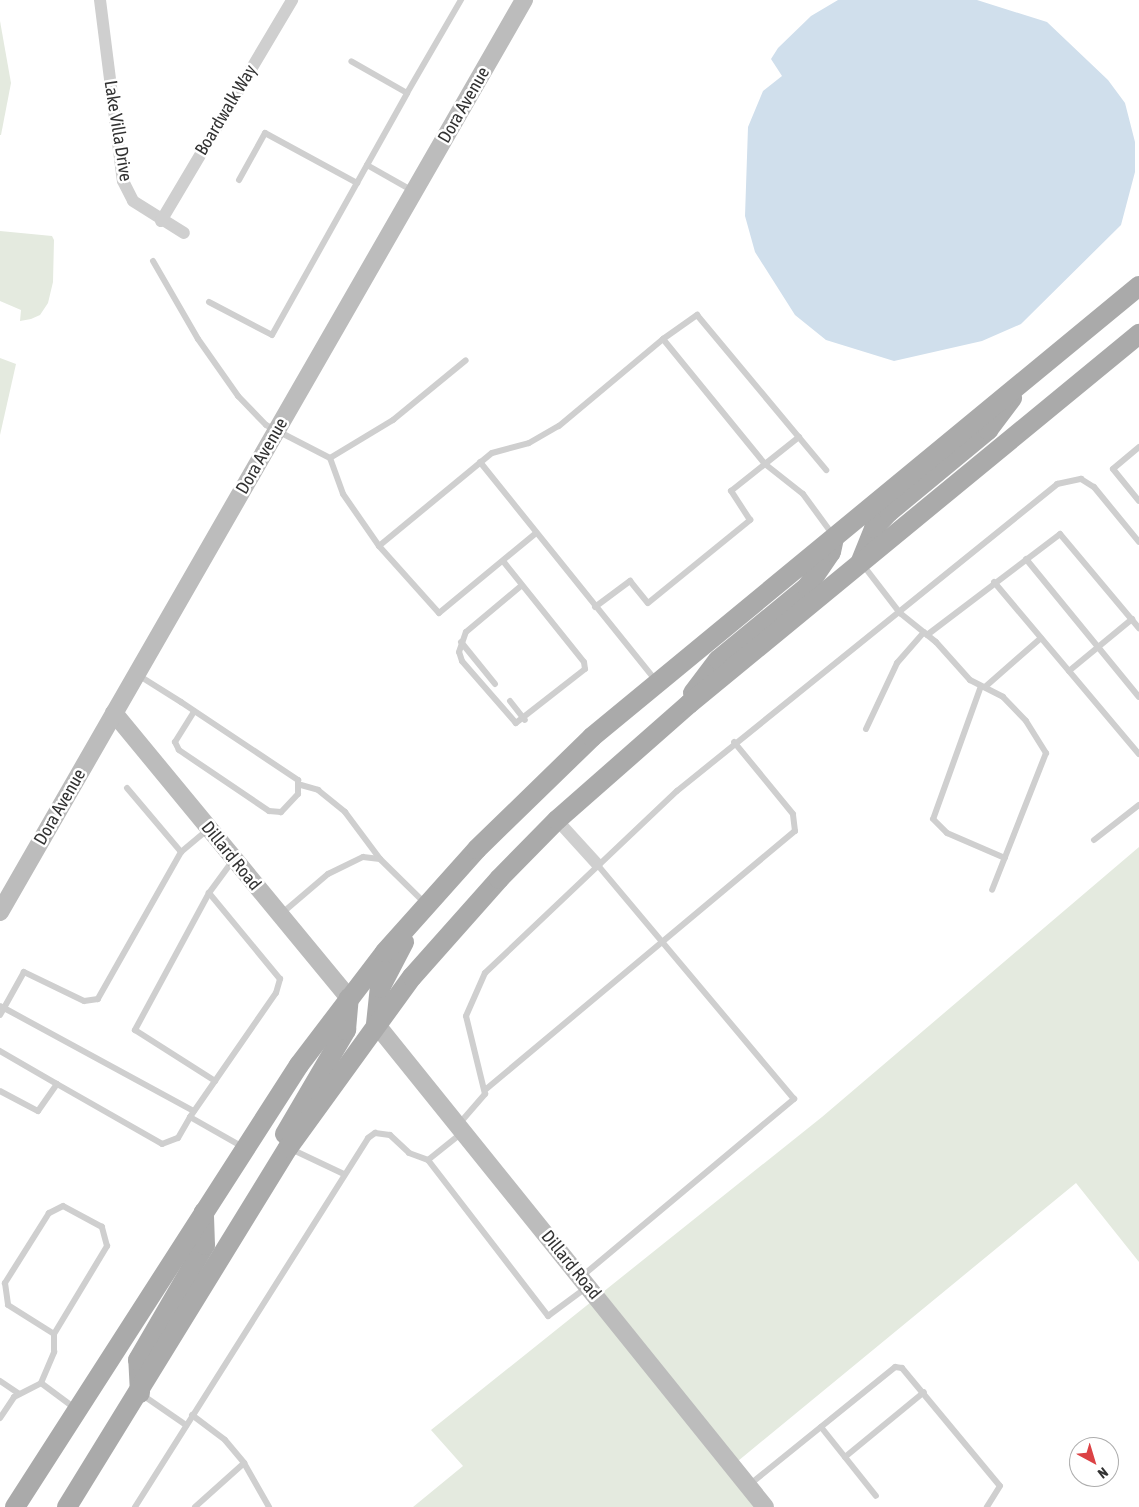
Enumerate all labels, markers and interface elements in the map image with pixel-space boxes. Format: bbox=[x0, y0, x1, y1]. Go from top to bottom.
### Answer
street label: Boardwalk Way bbox=[191, 61, 261, 159]
street label: Dora Avenue bbox=[434, 63, 494, 147]
street label: Lake Villa Drive bbox=[99, 79, 137, 183]
street label: Dora Avenue bbox=[232, 414, 292, 498]
street label: Dora Avenue bbox=[30, 765, 90, 849]
street label: Dillard Road bbox=[197, 817, 265, 895]
street label: Dillard Road bbox=[537, 1226, 605, 1304]
north arrow bbox=[1069, 1437, 1119, 1487]
text: N bbox=[1095, 1464, 1111, 1482]

